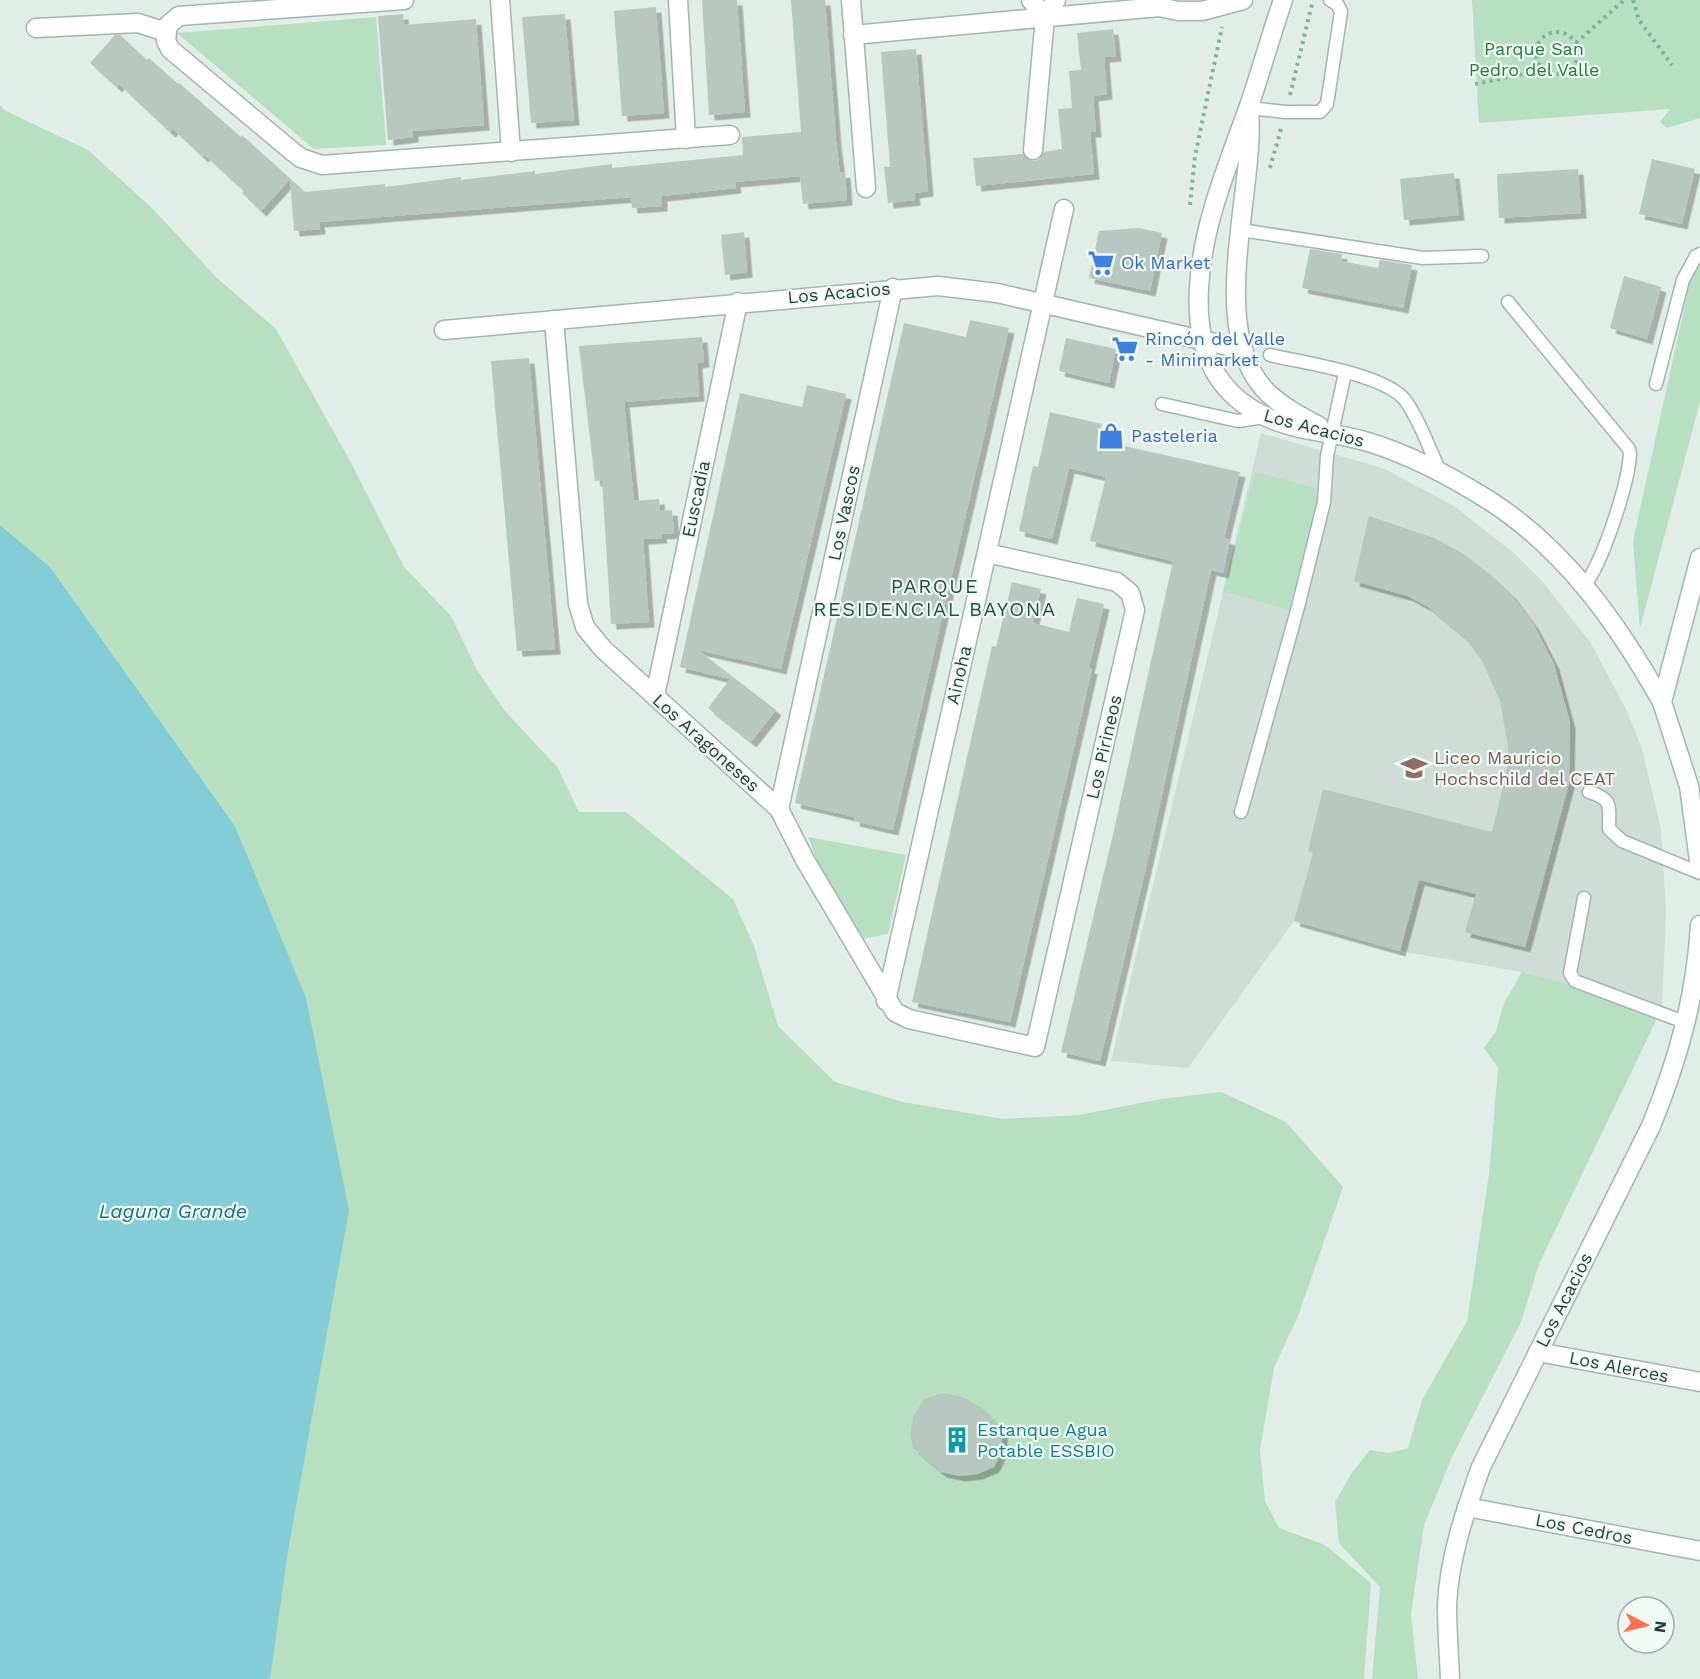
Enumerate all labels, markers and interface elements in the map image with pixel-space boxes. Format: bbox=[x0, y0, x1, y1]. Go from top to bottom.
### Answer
park label: Parque San Pedro del Valle bbox=[1469, 38, 1599, 80]
supermarket icon: Ok Market bbox=[1086, 248, 1116, 278]
place label: Ok Market bbox=[1121, 252, 1211, 273]
street label: Los Acacios bbox=[787, 278, 891, 307]
place label: Rincón del Valle - Minimarket bbox=[1145, 328, 1285, 370]
supermarket icon: Rincón del Valle - Minimarket bbox=[1110, 334, 1140, 364]
street label: Los Acacios bbox=[1262, 404, 1367, 451]
shop icon: Pasteleria bbox=[1096, 421, 1126, 451]
place label: Pasteleria bbox=[1131, 425, 1218, 446]
street label: Euscadia bbox=[677, 458, 714, 539]
street label: Los Vascos bbox=[823, 463, 864, 562]
district label: PARQUE RESIDENCIAL BAYONA bbox=[813, 574, 1057, 621]
street label: Ainoha bbox=[942, 643, 975, 706]
street label: Los Aragoneses bbox=[649, 689, 764, 796]
street label: Los Pirineos bbox=[1081, 693, 1126, 801]
place label: Liceo Mauricio Hochschild del CEAT bbox=[1434, 747, 1615, 789]
school or university icon: Liceo Mauricio Hochschild del CEAT bbox=[1399, 753, 1429, 783]
water label: Laguna Grande bbox=[99, 1199, 247, 1223]
street label: Los Acacios bbox=[1531, 1249, 1596, 1351]
street label: Los Alerces bbox=[1568, 1347, 1671, 1386]
place label: Estanque Agua Potable ESSBIO bbox=[977, 1419, 1115, 1461]
building icon: Estanque Agua Potable ESSBIO bbox=[942, 1425, 972, 1455]
street label: Los Cedros bbox=[1534, 1509, 1634, 1548]
north arrow bbox=[1616, 1595, 1676, 1655]
text: N bbox=[1650, 1620, 1671, 1634]

